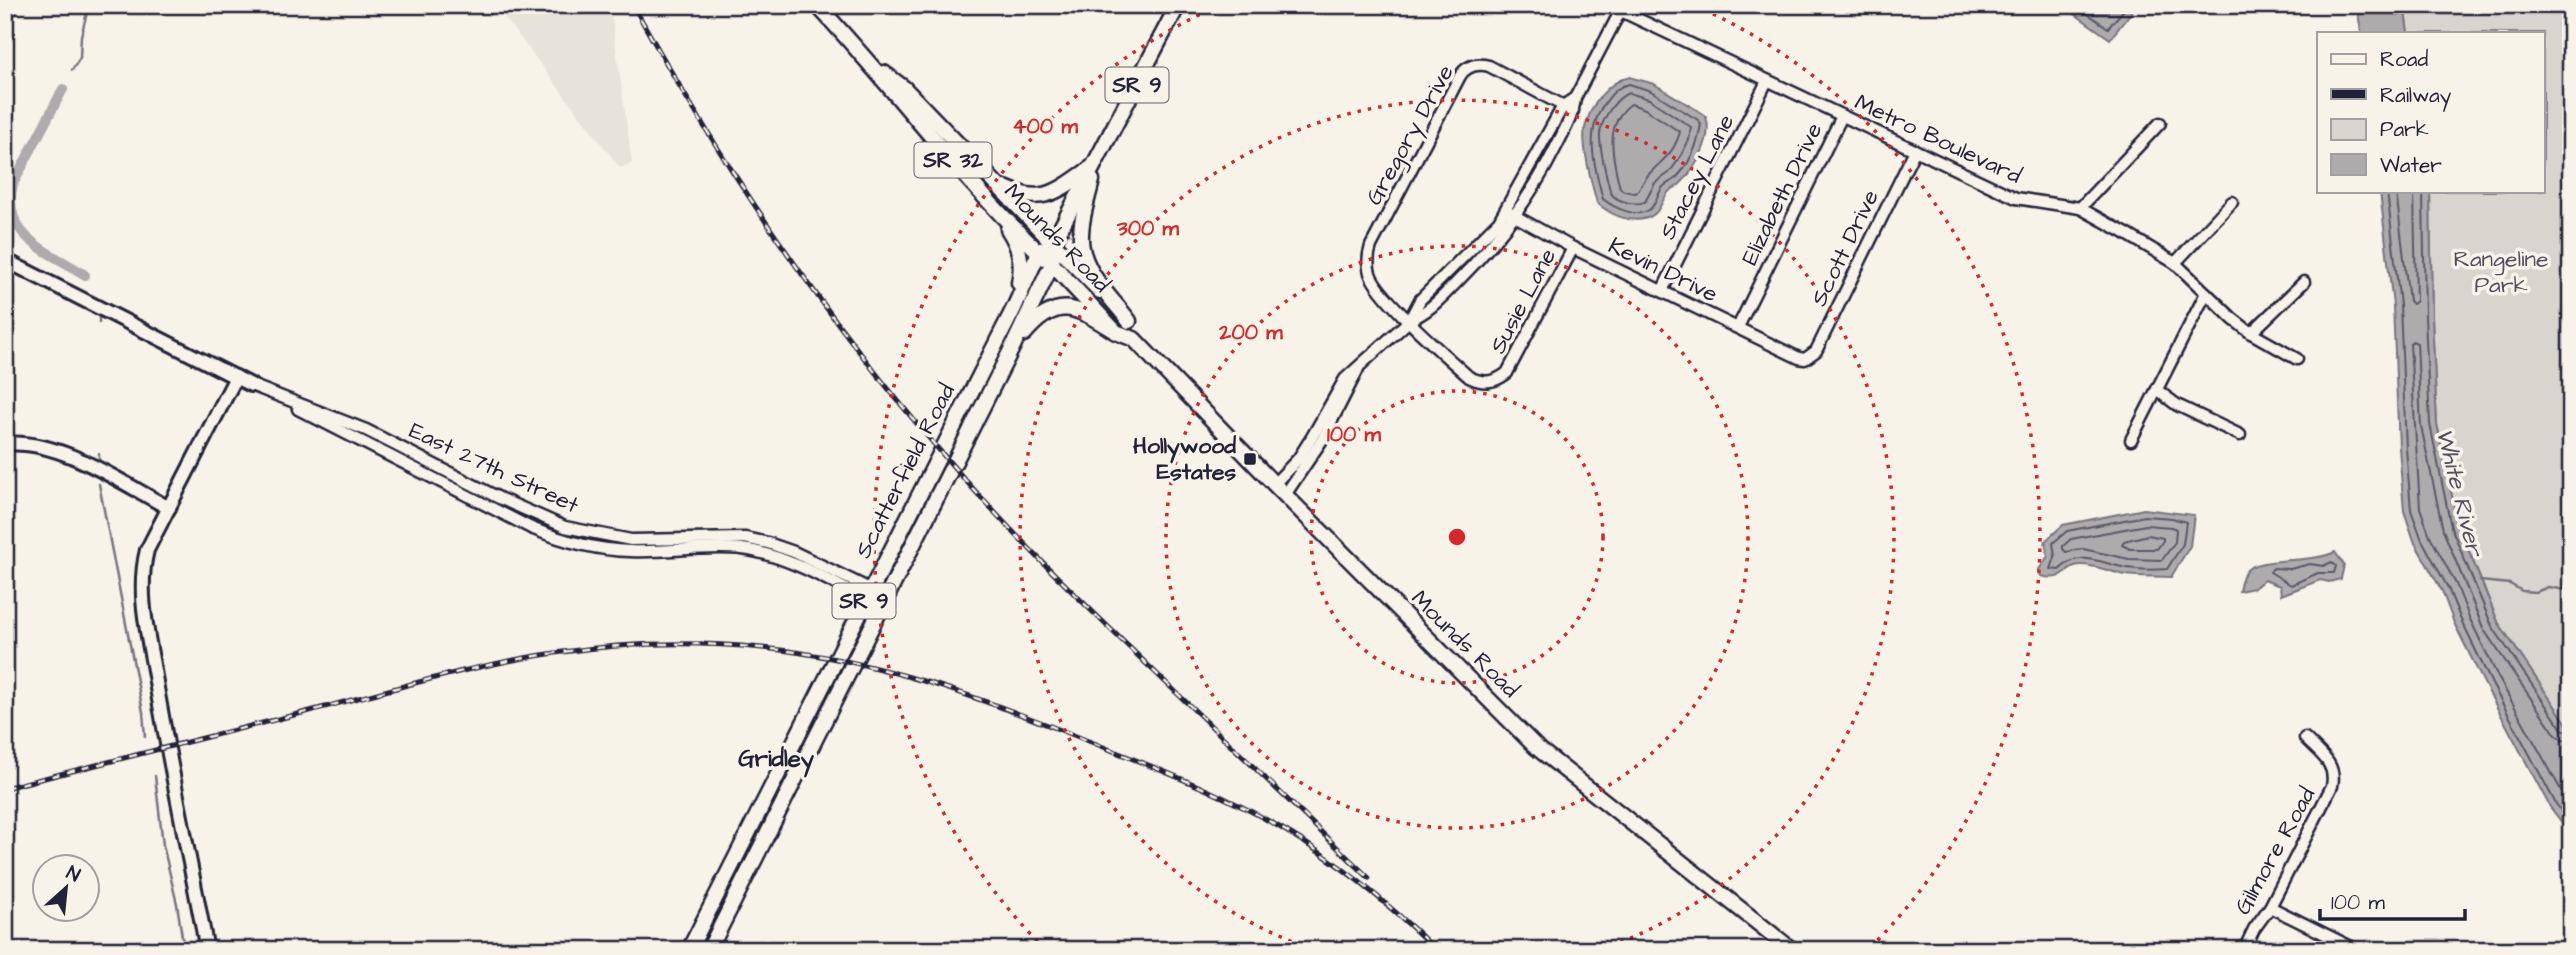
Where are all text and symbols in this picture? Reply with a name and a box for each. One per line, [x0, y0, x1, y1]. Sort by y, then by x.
legend [2317, 32, 2544, 192]
text: Road [2380, 45, 2428, 74]
street label: Gregory Drive [1358, 59, 1463, 211]
road number: SR 9 [1106, 68, 1168, 102]
text: Railway [2380, 81, 2452, 112]
street label: Metro Boulevard [1849, 86, 2027, 192]
street label: Stacey Lane [1652, 109, 1743, 245]
text: 400 m [1012, 112, 1078, 141]
text: Park [2380, 115, 2429, 144]
street label: Elizabeth Drive [1734, 118, 1830, 270]
road number: SR 32 [914, 142, 992, 178]
text: Water [2380, 151, 2442, 180]
street label: Mounds Road [997, 176, 1117, 300]
street label: Scott Drive [1803, 185, 1887, 311]
text: 300 m [1116, 214, 1180, 243]
street label: Kevin Drive [1603, 230, 1723, 310]
street label: Susie Lane [1482, 243, 1564, 359]
park label: Rangeline Park [2454, 243, 2548, 301]
text: 200 m [1218, 318, 1283, 347]
street label: Scatterfield Road [847, 378, 963, 564]
street label: East 27th Street [404, 415, 585, 522]
text: 100 m [1327, 420, 1382, 449]
water label: White River [2427, 425, 2492, 562]
place label: Hollywood Estates [1133, 430, 1236, 488]
marker: Hollywood Estates [1242, 451, 1258, 467]
centre of rings [1445, 525, 1469, 549]
street label: Mounds Road [1404, 583, 1526, 705]
road number: SR 9 [832, 584, 896, 618]
district label: Gridley [738, 742, 815, 778]
street label: Gilmore Road [2227, 781, 2323, 920]
north arrow [32, 853, 102, 923]
text: N [62, 859, 85, 889]
scale bar [2320, 878, 2466, 922]
text: 100 m [2331, 888, 2386, 917]

